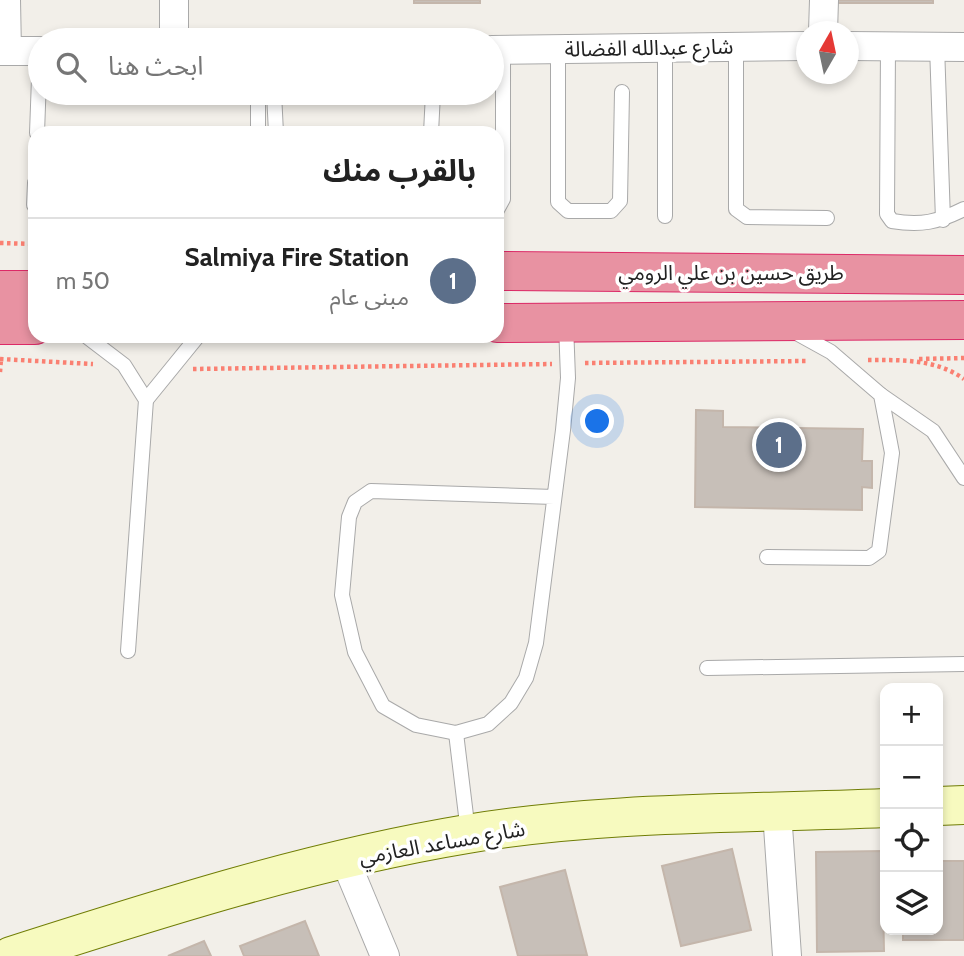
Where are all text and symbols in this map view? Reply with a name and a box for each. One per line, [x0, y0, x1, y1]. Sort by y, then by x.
north arrow [796, 21, 859, 84]
search box [28, 28, 504, 105]
street label: شارع عبدالله الفضالة [564, 34, 734, 64]
icon: search [52, 48, 90, 86]
text: ابحث هنا [108, 50, 203, 82]
text: بالقرب منك [323, 152, 476, 189]
text: Salmiya Fire Station [185, 241, 409, 273]
street label: طريق حسين بن علي الرومي [618, 260, 844, 289]
text: 50 m [56, 267, 110, 295]
text: 1 [449, 267, 457, 295]
text: مبنى عام [330, 283, 409, 311]
your location [580, 404, 614, 438]
pin: 1 [756, 419, 802, 471]
map controls [880, 683, 943, 935]
button: + [880, 683, 943, 746]
button: − [880, 746, 943, 809]
button: locate [880, 809, 943, 872]
street label: شارع مساعد العازمي [357, 816, 527, 873]
button: layers [880, 872, 943, 935]

